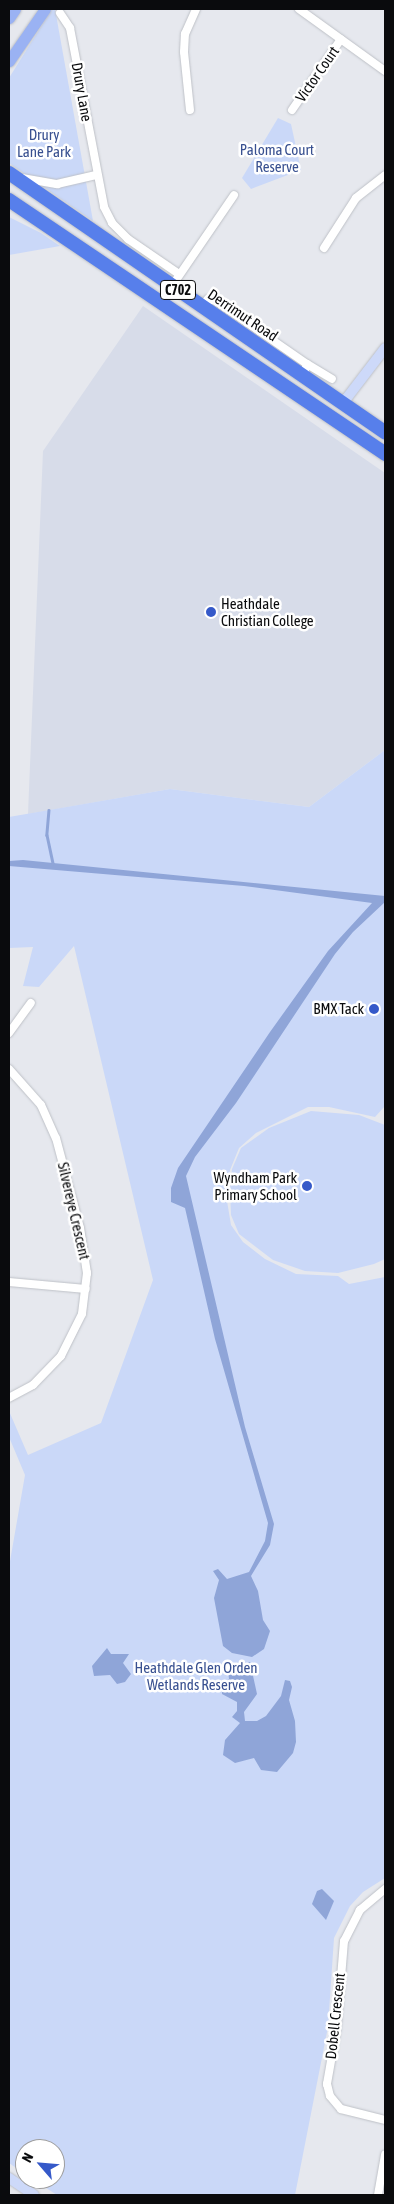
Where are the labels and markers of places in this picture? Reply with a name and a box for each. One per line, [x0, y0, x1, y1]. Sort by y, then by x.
place label: Heathdale Christian College [221, 594, 314, 629]
marker: Heathdale Christian College [205, 606, 217, 618]
place label: BMX Tack [313, 1000, 364, 1018]
marker: BMX Tack [368, 1003, 380, 1015]
place label: Wyndham Park Primary School [213, 1168, 297, 1203]
marker: Wyndham Park Primary School [301, 1180, 313, 1192]

